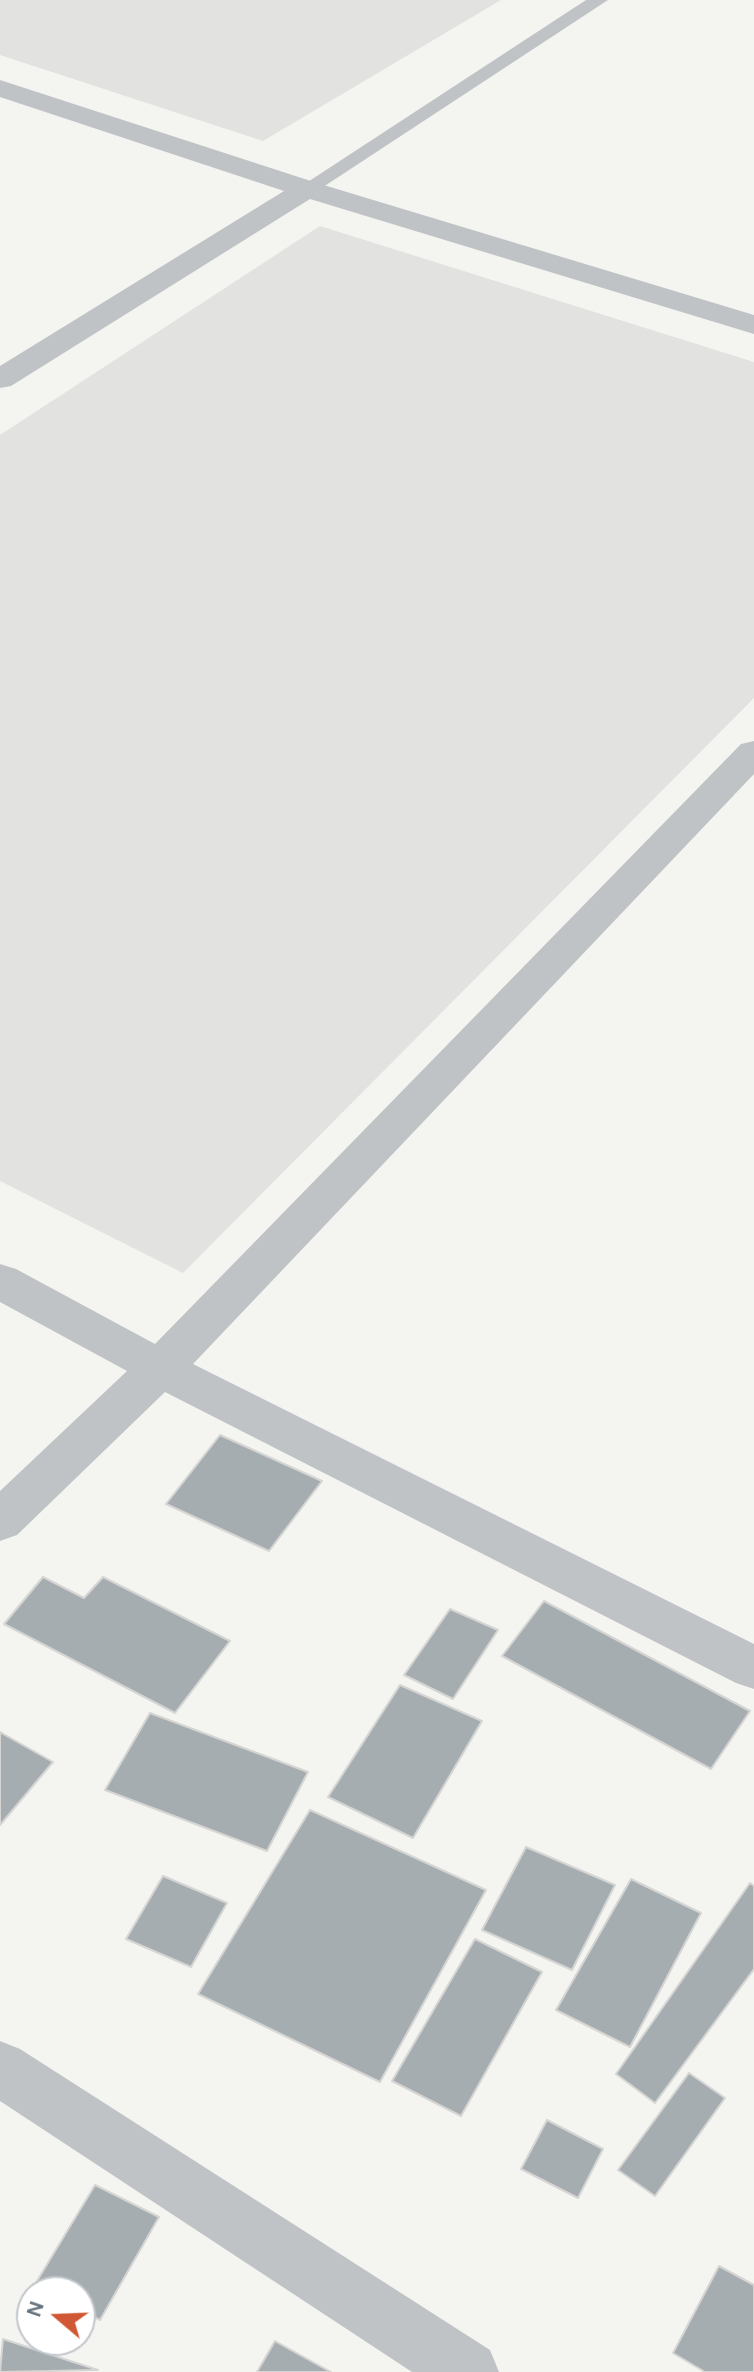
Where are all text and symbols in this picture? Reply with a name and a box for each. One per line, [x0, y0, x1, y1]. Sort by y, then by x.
north arrow [16, 2276, 96, 2356]
text: N [20, 2297, 50, 2321]

